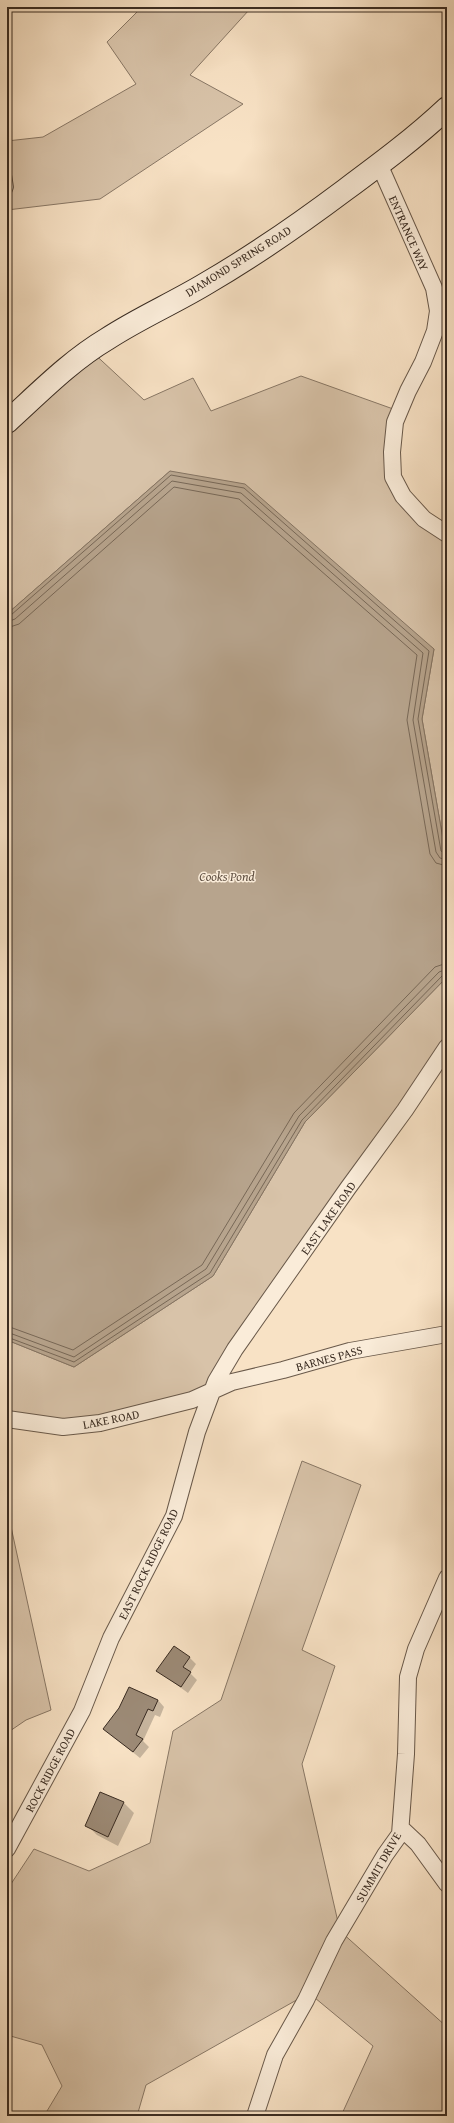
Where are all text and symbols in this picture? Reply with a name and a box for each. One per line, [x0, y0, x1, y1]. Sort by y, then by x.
street label: ENTRANCE WAY [385, 193, 433, 273]
street label: DIAMOND SPRING ROAD [182, 221, 294, 301]
water label: Cooks Pond [199, 867, 255, 886]
street label: EAST LAKE ROAD [296, 1178, 360, 1258]
street label: BARNES PASS [294, 1341, 364, 1375]
street label: LAKE ROAD [81, 1405, 141, 1433]
street label: EAST ROCK RIDGE ROAD [114, 1506, 182, 1622]
street label: ROCK RIDGE ROAD [21, 1725, 79, 1815]
street label: SUMMIT DRIVE [351, 1829, 405, 1905]

